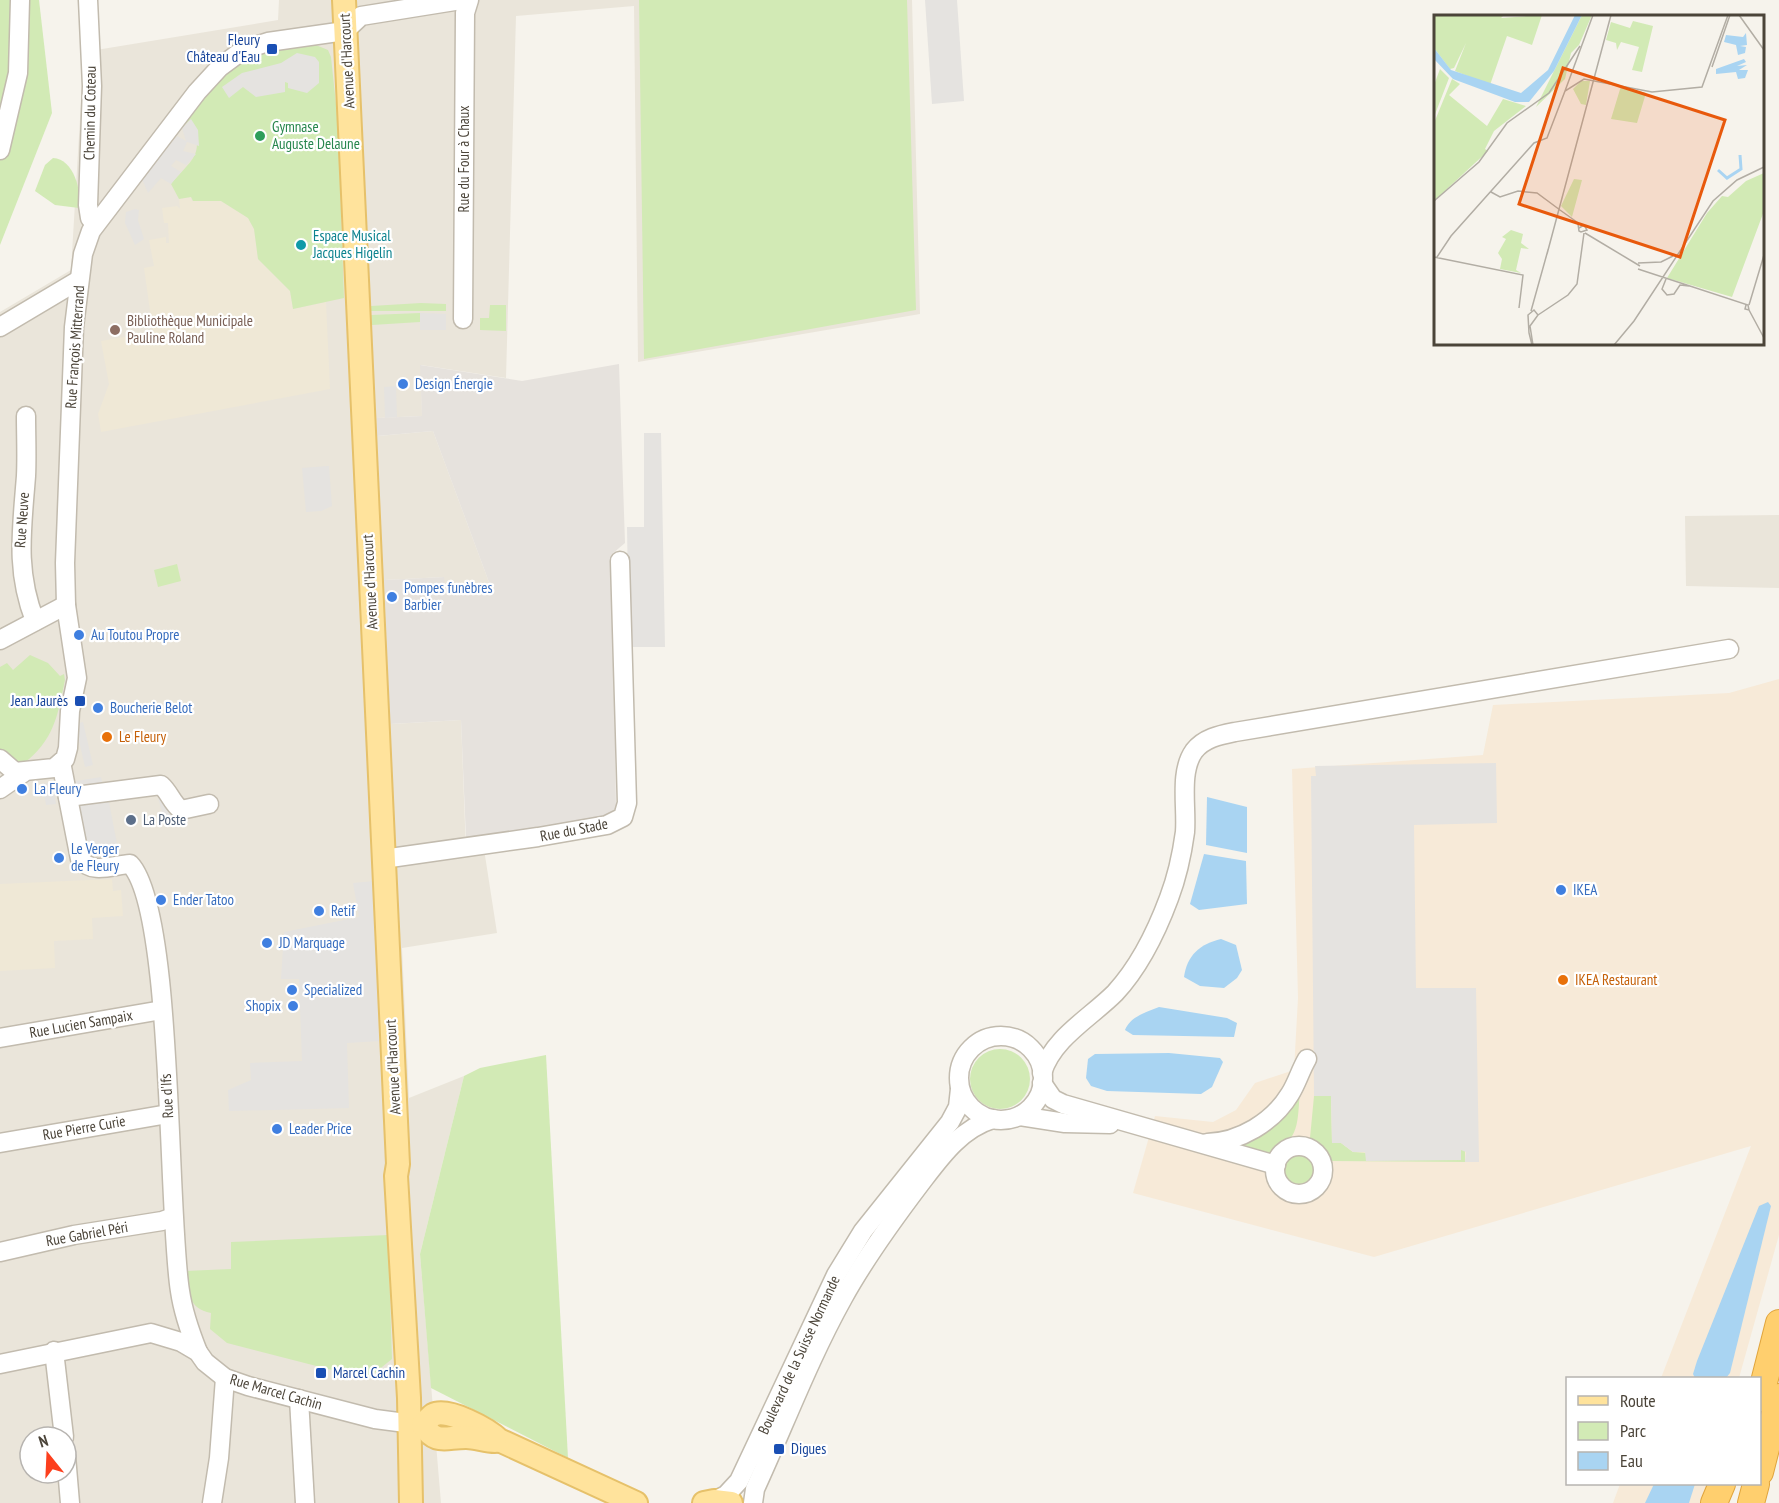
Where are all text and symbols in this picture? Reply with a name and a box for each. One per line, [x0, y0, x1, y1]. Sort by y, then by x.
street label: Avenue d'Harcourt [335, 13, 358, 109]
inset map [1434, 15, 1764, 345]
place label: Fleury Château d'Eau [186, 30, 260, 66]
marker: Fleury Château d'Eau [265, 42, 279, 56]
street label: Chemin du Coteau [79, 66, 100, 160]
street label: Rue du Four à Chaux [454, 105, 473, 213]
place label: Gymnase Auguste Delaune [272, 117, 360, 153]
marker: Gymnase Auguste Delaune [253, 129, 267, 143]
place label: Espace Musical Jacques Higelin [312, 226, 392, 262]
marker: Espace Musical Jacques Higelin [294, 238, 308, 252]
street label: Rue François Mitterrand [61, 285, 88, 409]
place label: Bibliothèque Municipale Pauline Roland [127, 311, 253, 347]
marker: Bibliothèque Municipale Pauline Roland [108, 323, 122, 337]
place label: Design Énergie [415, 374, 493, 393]
marker: Design Énergie [396, 377, 410, 391]
street label: Rue Neuve [10, 491, 33, 549]
street label: Avenue d'Harcourt [358, 534, 381, 630]
place label: Pompes funèbres Barbier [404, 578, 493, 614]
marker: Pompes funèbres Barbier [385, 590, 399, 604]
place label: Au Toutou Propre [91, 625, 180, 644]
marker: Au Toutou Propre [72, 628, 86, 642]
place label: Jean Jaurès [10, 691, 68, 710]
marker: Jean Jaurès [73, 694, 87, 708]
place label: Boucherie Belot [110, 698, 192, 717]
marker: Boucherie Belot [91, 701, 105, 715]
place label: Le Fleury [119, 727, 166, 746]
marker: Le Fleury [100, 730, 114, 744]
place label: La Fleury [34, 779, 82, 798]
marker: La Fleury [15, 782, 29, 796]
place label: La Poste [143, 810, 186, 829]
marker: La Poste [124, 813, 138, 827]
street label: Rue du Stade [538, 814, 609, 845]
place label: Le Verger de Fleury [71, 839, 120, 875]
marker: Le Verger de Fleury [52, 851, 66, 865]
place label: IKEA [1573, 880, 1598, 899]
marker: IKEA [1554, 883, 1568, 897]
place label: Ender Tatoo [173, 890, 234, 909]
marker: Ender Tatoo [154, 893, 168, 907]
place label: Retif [331, 901, 356, 920]
marker: Retif [312, 904, 326, 918]
place label: JD Marquage [278, 933, 345, 952]
marker: JD Marquage [260, 936, 274, 950]
place label: IKEA Restaurant [1575, 970, 1657, 989]
marker: IKEA Restaurant [1556, 973, 1570, 987]
place label: Specialized [304, 980, 362, 999]
marker: Specialized [285, 983, 299, 997]
place label: Shopix [246, 996, 281, 1015]
marker: Shopix [286, 999, 300, 1013]
street label: Rue Lucien Sampaix [28, 1005, 134, 1042]
street label: Avenue d'Harcourt [381, 1019, 404, 1115]
street label: Rue d'Ifs [156, 1073, 177, 1119]
street label: Rue Pierre Curie [41, 1111, 127, 1144]
place label: Leader Price [289, 1119, 352, 1138]
marker: Leader Price [270, 1122, 284, 1136]
street label: Rue Gabriel Péri [44, 1217, 129, 1250]
street label: Boulevard de la Suisse Normande [753, 1272, 844, 1437]
place label: Marcel Cachin [333, 1363, 405, 1382]
marker: Marcel Cachin [314, 1366, 328, 1380]
street label: Rue Marcel Cachin [228, 1369, 324, 1414]
legend [1566, 1377, 1761, 1485]
text: Route [1620, 1389, 1656, 1412]
text: Parc [1620, 1419, 1647, 1442]
north arrow [18, 1425, 78, 1485]
text: N [36, 1430, 51, 1452]
place label: Digues [791, 1439, 826, 1458]
marker: Digues [772, 1442, 786, 1456]
text: Eau [1620, 1449, 1643, 1472]

